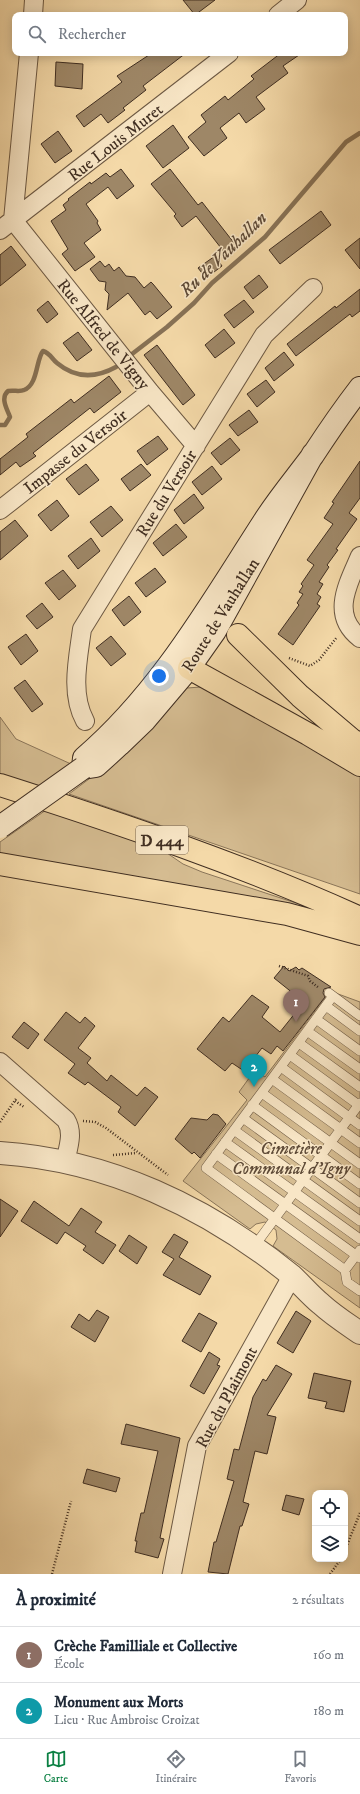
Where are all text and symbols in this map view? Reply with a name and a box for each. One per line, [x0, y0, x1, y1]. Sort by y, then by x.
search box [12, 12, 348, 56]
icon: search [26, 23, 48, 45]
text: Rechercher [58, 25, 126, 44]
street label: Rue Louis Muret [64, 98, 168, 187]
water label: Ru de Vauhallan [175, 208, 272, 303]
street label: Rue Alfred de Vigny [52, 275, 155, 395]
street label: Impasse du Versoir [19, 404, 132, 499]
street label: Rue du Versoir [131, 445, 203, 541]
street label: Route de Vauhallan [177, 554, 265, 677]
your location [149, 666, 169, 686]
road number: D 444 [136, 826, 188, 854]
pin: 1 [283, 989, 309, 1022]
pin: 2 [241, 1054, 267, 1087]
park label: Cimetière Communal d'Igny [232, 1138, 351, 1180]
street label: Rue du Plaimont [191, 1342, 263, 1452]
map controls [312, 1490, 348, 1562]
button: locate [312, 1490, 348, 1526]
button: layers [312, 1526, 348, 1562]
text: À proximité [16, 1589, 96, 1611]
text: 2 résultats [292, 1592, 344, 1608]
text: Crèche Familliale et Collective [54, 1637, 237, 1656]
text: 1 [27, 1647, 31, 1663]
text: 160 m [313, 1647, 344, 1663]
text: École [54, 1656, 84, 1672]
text: Monument aux Morts [54, 1693, 183, 1712]
text: 2 [26, 1703, 32, 1719]
text: 180 m [313, 1703, 344, 1719]
text: Lieu · Rue Ambroise Croizat [54, 1712, 200, 1728]
tab: Carte [44, 1748, 68, 1786]
tab: Itinéraire [156, 1748, 197, 1786]
tab: Favoris [284, 1748, 316, 1786]

